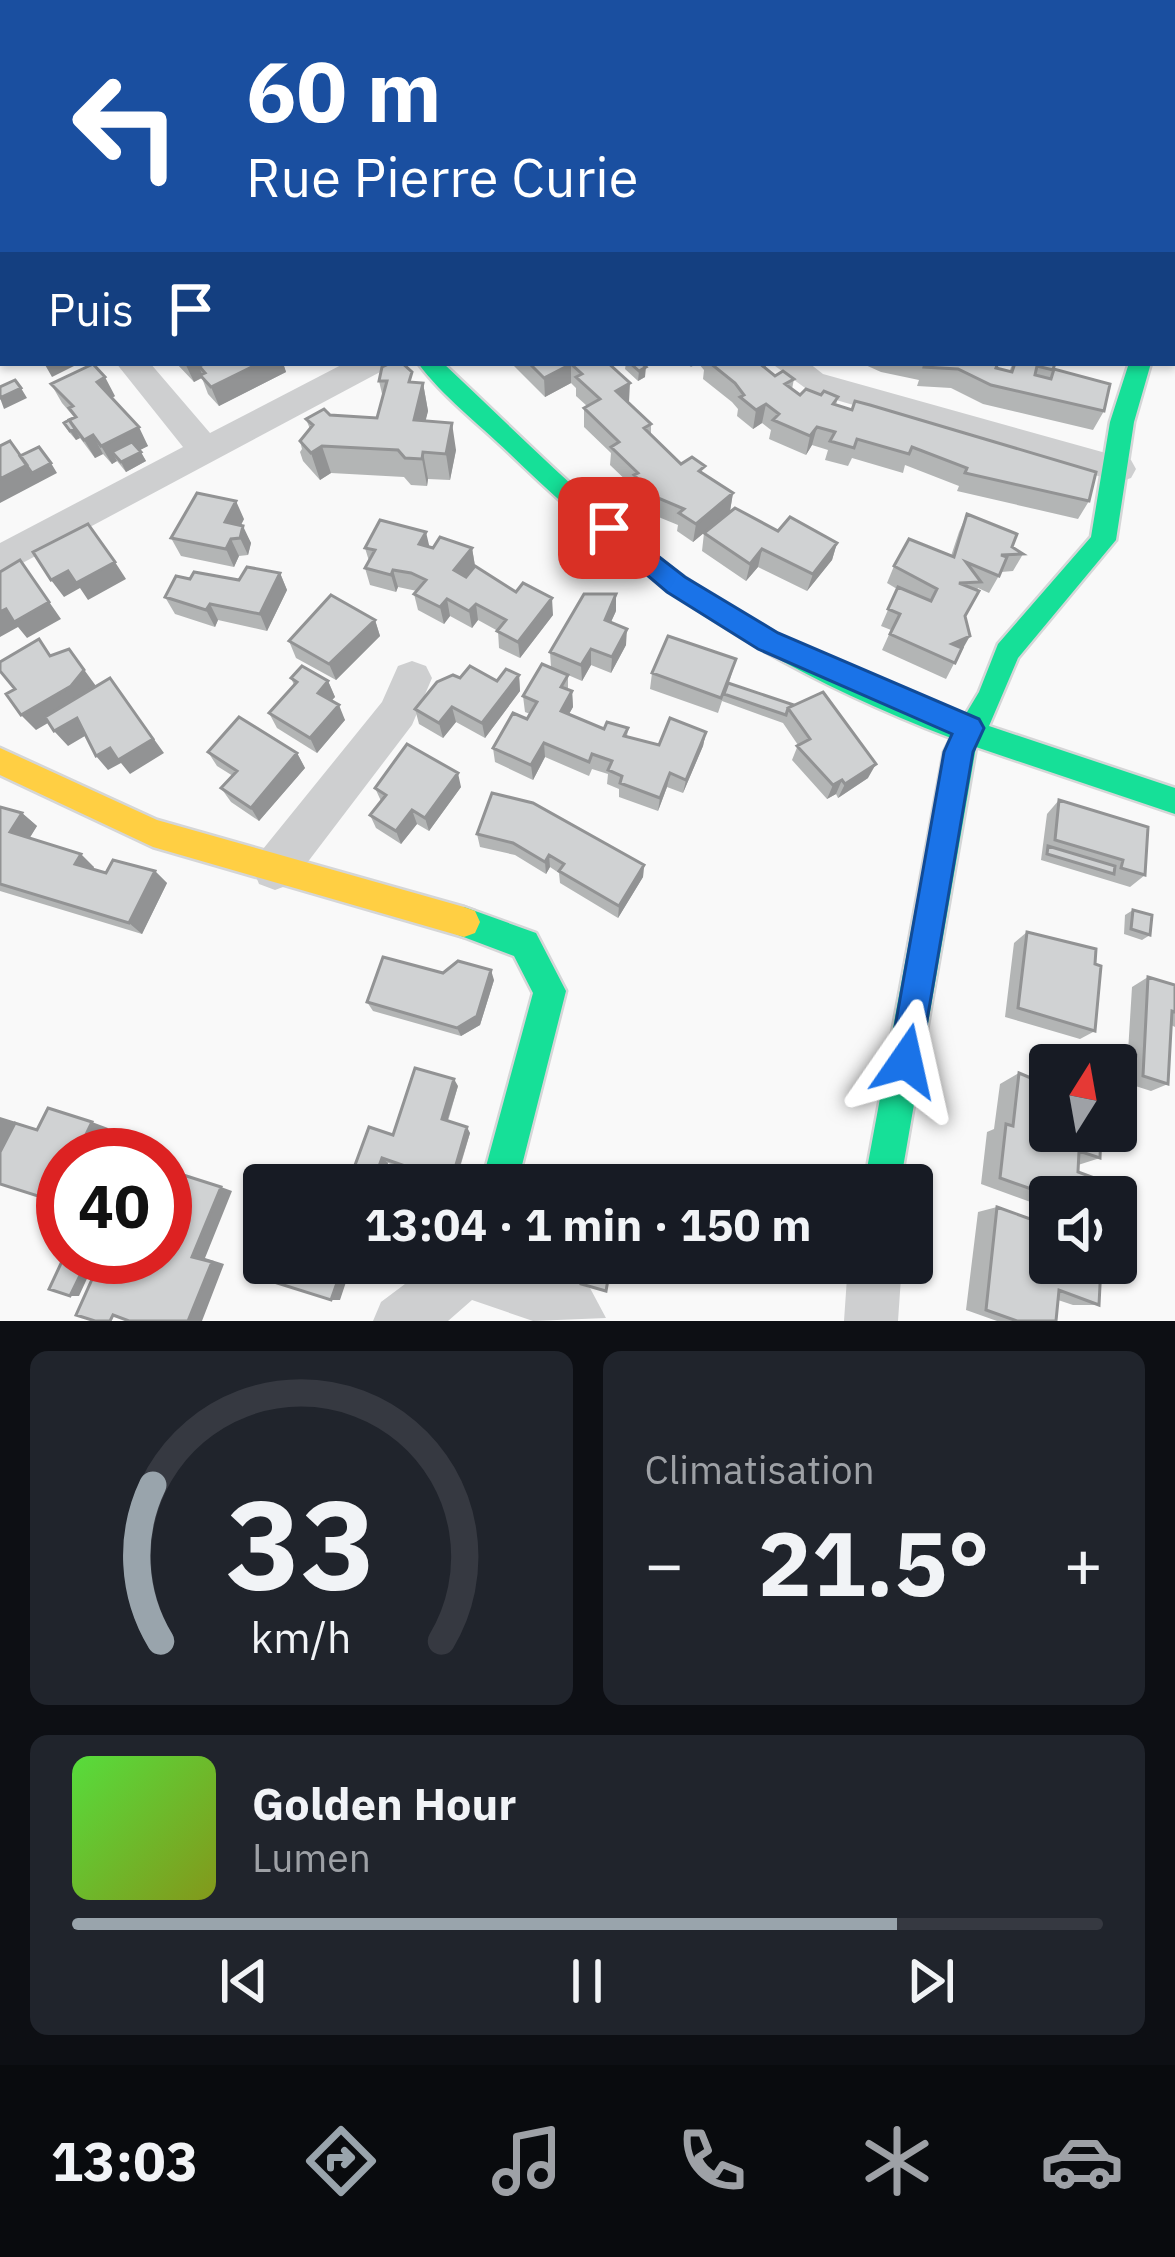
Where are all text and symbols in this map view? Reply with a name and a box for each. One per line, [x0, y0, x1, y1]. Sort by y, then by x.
text: 60 m [246, 36, 442, 145]
icon: left [48, 48, 204, 204]
text: Rue Pierre Curie [246, 142, 638, 212]
icon: arrive [158, 276, 224, 342]
text: Puis [48, 280, 134, 338]
pin [558, 477, 660, 579]
icon: arrive [576, 495, 642, 561]
position arrow [843, 998, 969, 1124]
north arrow [1029, 1044, 1137, 1152]
map controls [1029, 1044, 1137, 1284]
speed limit sign: 40 [36, 1128, 192, 1284]
button: sound [1029, 1176, 1137, 1284]
text: 13:04 · 1 min · 150 m [365, 1195, 811, 1253]
text: Climatisation [645, 1444, 875, 1495]
text: 33 [226, 1462, 376, 1624]
text: 21.5° [758, 1504, 990, 1621]
text: − [645, 1520, 684, 1606]
text: + [1063, 1520, 1103, 1606]
text: km/h [251, 1609, 352, 1665]
text: Golden Hour [252, 1774, 516, 1832]
text: Lumen [252, 1832, 371, 1883]
icon: previous [211, 1948, 277, 2014]
icon: pause [554, 1948, 620, 2014]
icon: next [898, 1948, 964, 2014]
icon: directions [299, 2119, 383, 2203]
icon: music [485, 2119, 569, 2203]
icon: phone [670, 2119, 754, 2203]
icon: climate [855, 2119, 939, 2203]
icon: car [1040, 2119, 1124, 2203]
text: 13:03 [51, 2126, 198, 2196]

